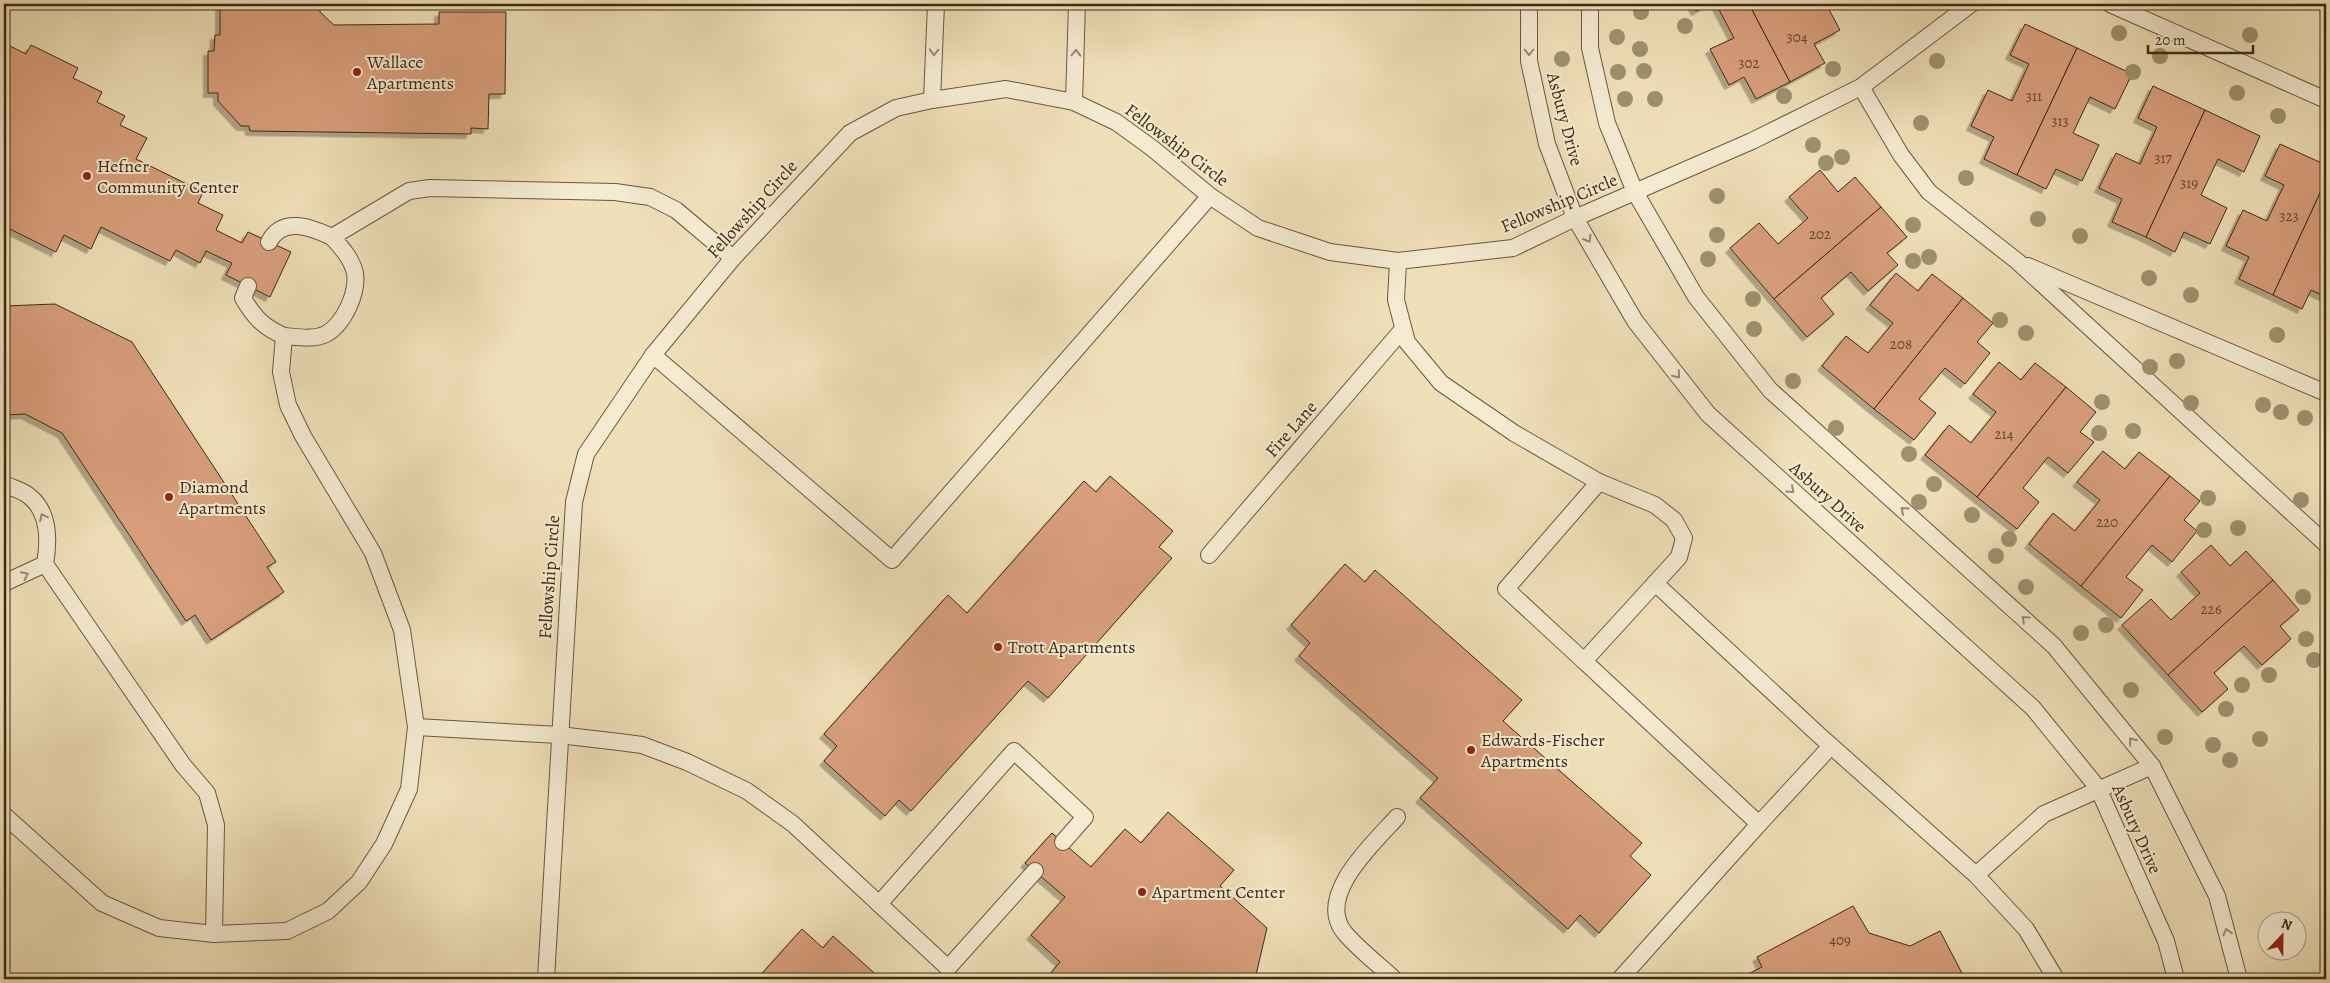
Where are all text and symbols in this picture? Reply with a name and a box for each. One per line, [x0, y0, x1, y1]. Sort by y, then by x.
scale bar [2148, 22, 2252, 54]
house number: 304 [1786, 27, 1808, 47]
text: 20 m [2155, 30, 2186, 50]
one-way arrow [928, 48, 939, 56]
one-way arrow [1070, 49, 1081, 57]
one-way arrow [1524, 49, 1534, 57]
place label: Wallace Apartments [366, 50, 454, 95]
house number: 302 [1738, 53, 1760, 73]
marker: Wallace Apartments [351, 66, 363, 78]
street label: Asbury Drive [1541, 69, 1589, 168]
house number: 311 [2026, 86, 2042, 106]
street label: Fellowship Circle [1120, 98, 1234, 192]
house number: 313 [2051, 111, 2069, 131]
house number: 317 [2154, 148, 2173, 168]
place label: Hefner Community Center [97, 154, 239, 199]
street label: Fellowship Circle [701, 155, 803, 263]
street label: Fellowship Circle [1497, 168, 1621, 238]
marker: Hefner Community Center [81, 170, 93, 182]
house number: 319 [2180, 173, 2198, 193]
house number: 323 [2279, 206, 2299, 226]
house number: 202 [1809, 224, 1831, 244]
one-way arrow [1582, 234, 1592, 243]
house number: 208 [1890, 334, 1912, 354]
one-way arrow [1671, 369, 1680, 379]
street label: Fire Lane [1260, 396, 1322, 462]
house number: 214 [1994, 424, 2014, 444]
street label: Asbury Drive [1784, 455, 1872, 538]
place label: Diamond Apartments [178, 475, 266, 520]
one-way arrow [1786, 484, 1795, 493]
marker: Diamond Apartments [163, 491, 175, 503]
one-way arrow [1901, 507, 1910, 516]
house number: 220 [2096, 512, 2118, 532]
one-way arrow [38, 513, 49, 522]
street label: Fellowship Circle [533, 514, 565, 640]
one-way arrow [20, 570, 29, 581]
house number: 226 [2200, 599, 2222, 619]
one-way arrow [2021, 616, 2030, 625]
place label: Trott Apartments [1008, 635, 1135, 659]
marker: Trott Apartments [992, 641, 1004, 653]
place label: Edwards-Fischer Apartments [1480, 728, 1605, 773]
one-way arrow [2129, 738, 2137, 747]
marker: Edwards-Fischer Apartments [1465, 744, 1477, 756]
street label: Asbury Drive [2106, 779, 2167, 878]
place label: Apartment Center [1151, 880, 1285, 904]
marker: Apartment Center [1136, 886, 1148, 898]
north arrow [2258, 910, 2308, 960]
text: N [2278, 914, 2295, 935]
one-way arrow [2222, 929, 2232, 937]
house number: 409 [1829, 930, 1851, 950]

